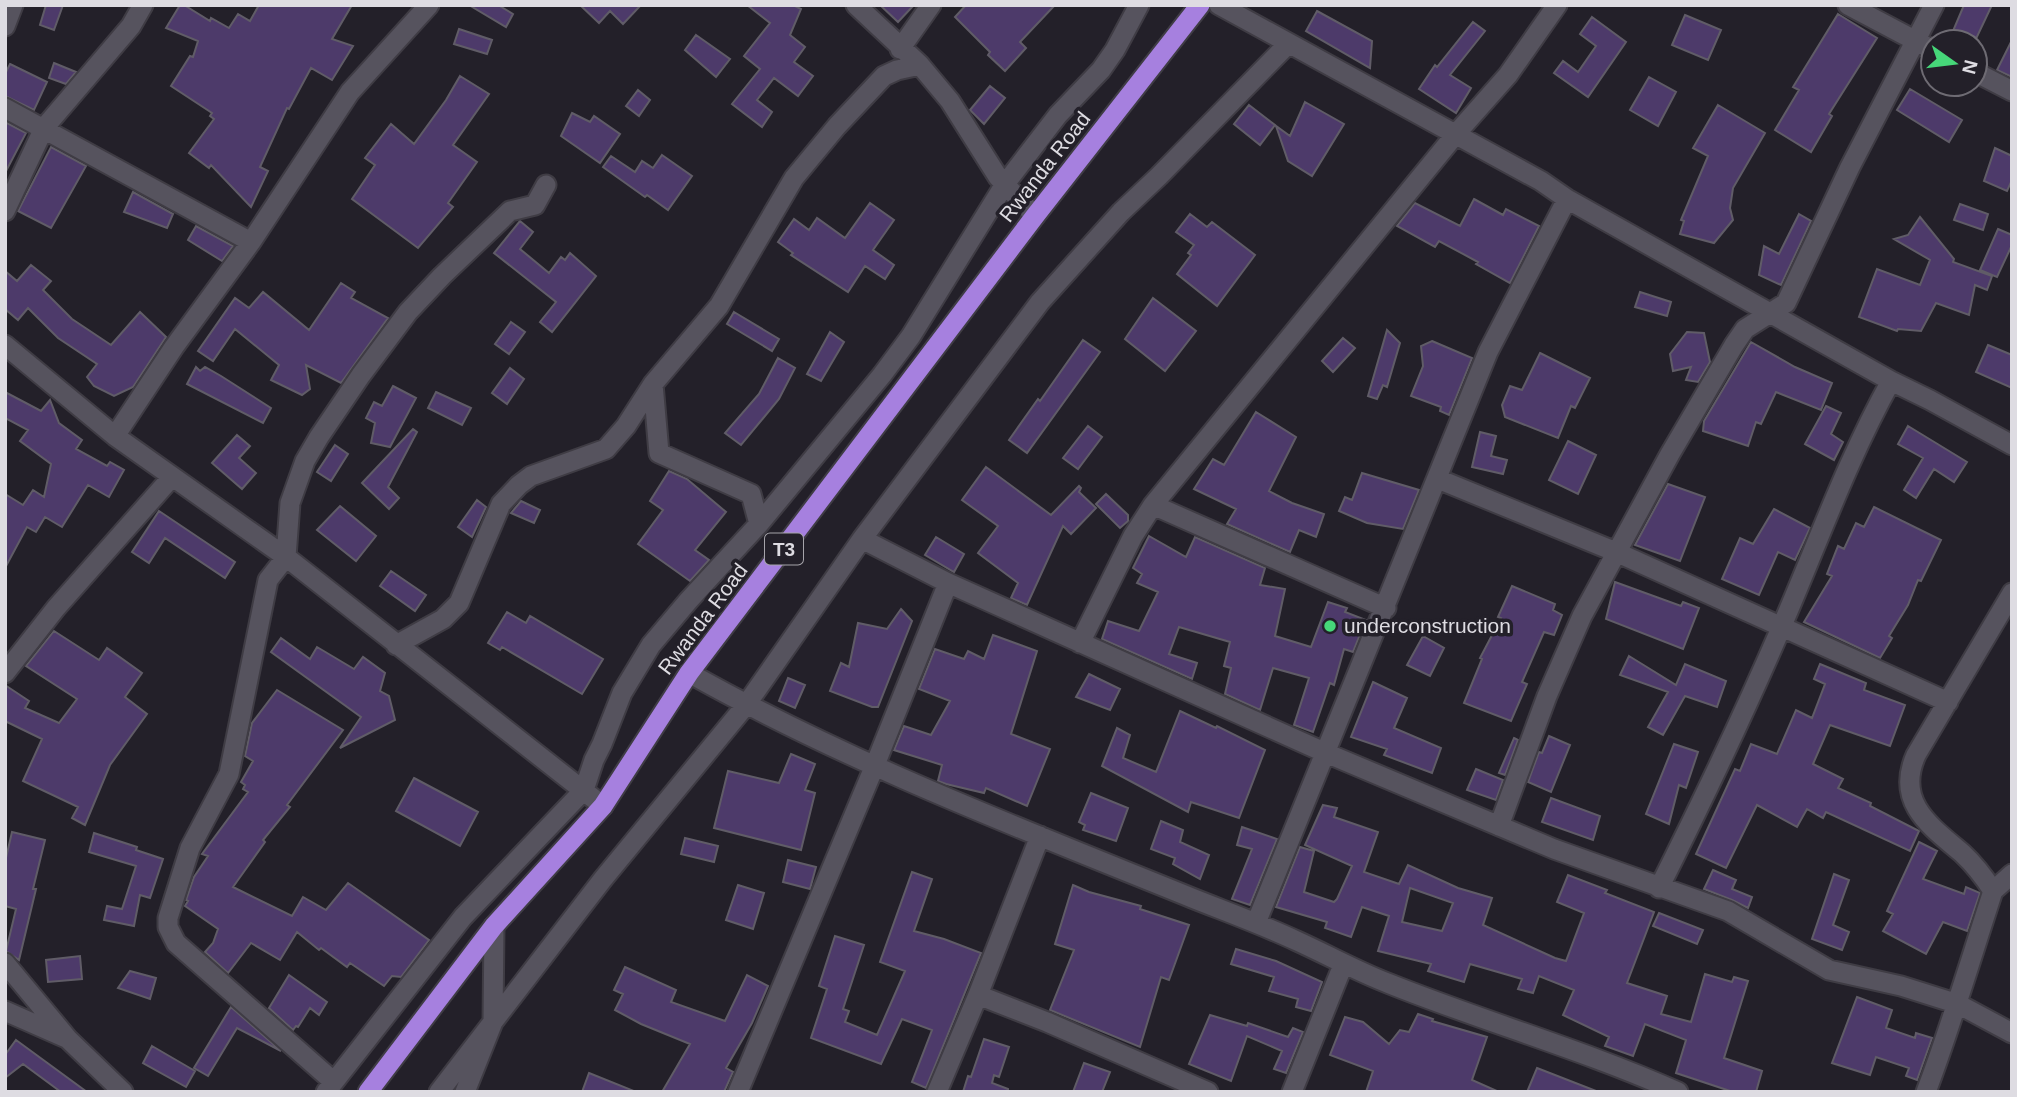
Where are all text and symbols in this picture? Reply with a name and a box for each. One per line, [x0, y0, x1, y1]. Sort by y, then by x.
north arrow [1919, 28, 1989, 98]
text: N [1958, 58, 1982, 76]
street label: Rwanda Road [995, 107, 1095, 226]
road number: T3 [765, 534, 803, 564]
street label: Rwanda Road [653, 559, 752, 679]
place label: underconstruction [1344, 614, 1511, 637]
marker: underconstruction [1322, 618, 1338, 634]

